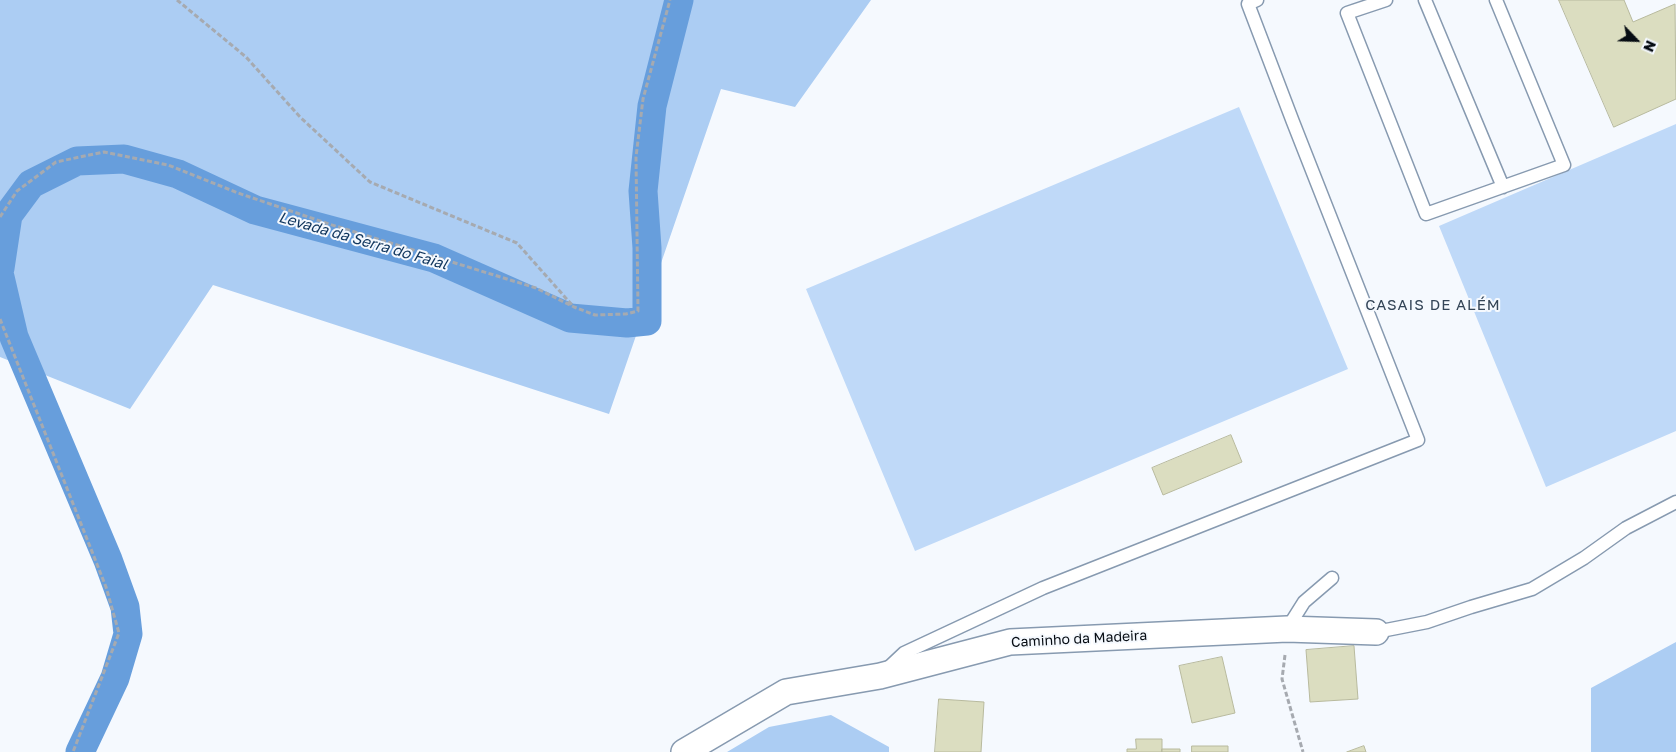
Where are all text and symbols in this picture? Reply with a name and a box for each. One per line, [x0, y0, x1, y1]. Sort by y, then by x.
north arrow [1611, 15, 1661, 65]
text: N [1640, 38, 1660, 55]
water label: Levada da Serra do Faial [277, 208, 449, 274]
district label: CASAIS DE ALÉM [1364, 296, 1502, 314]
street label: Caminho da Madeira [1010, 627, 1148, 651]

